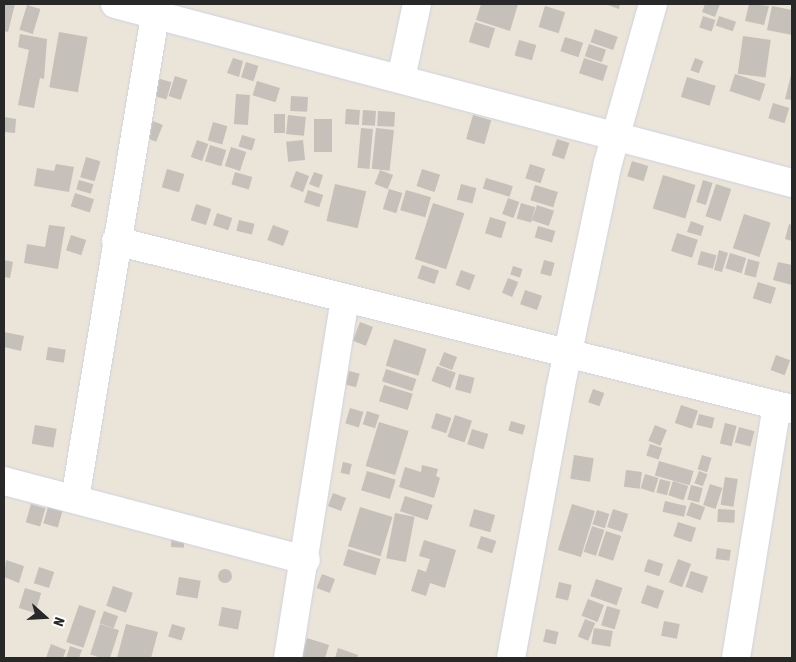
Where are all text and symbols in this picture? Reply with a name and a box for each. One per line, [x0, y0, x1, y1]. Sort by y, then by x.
north arrow [20, 592, 70, 642]
text: N [50, 615, 68, 628]

